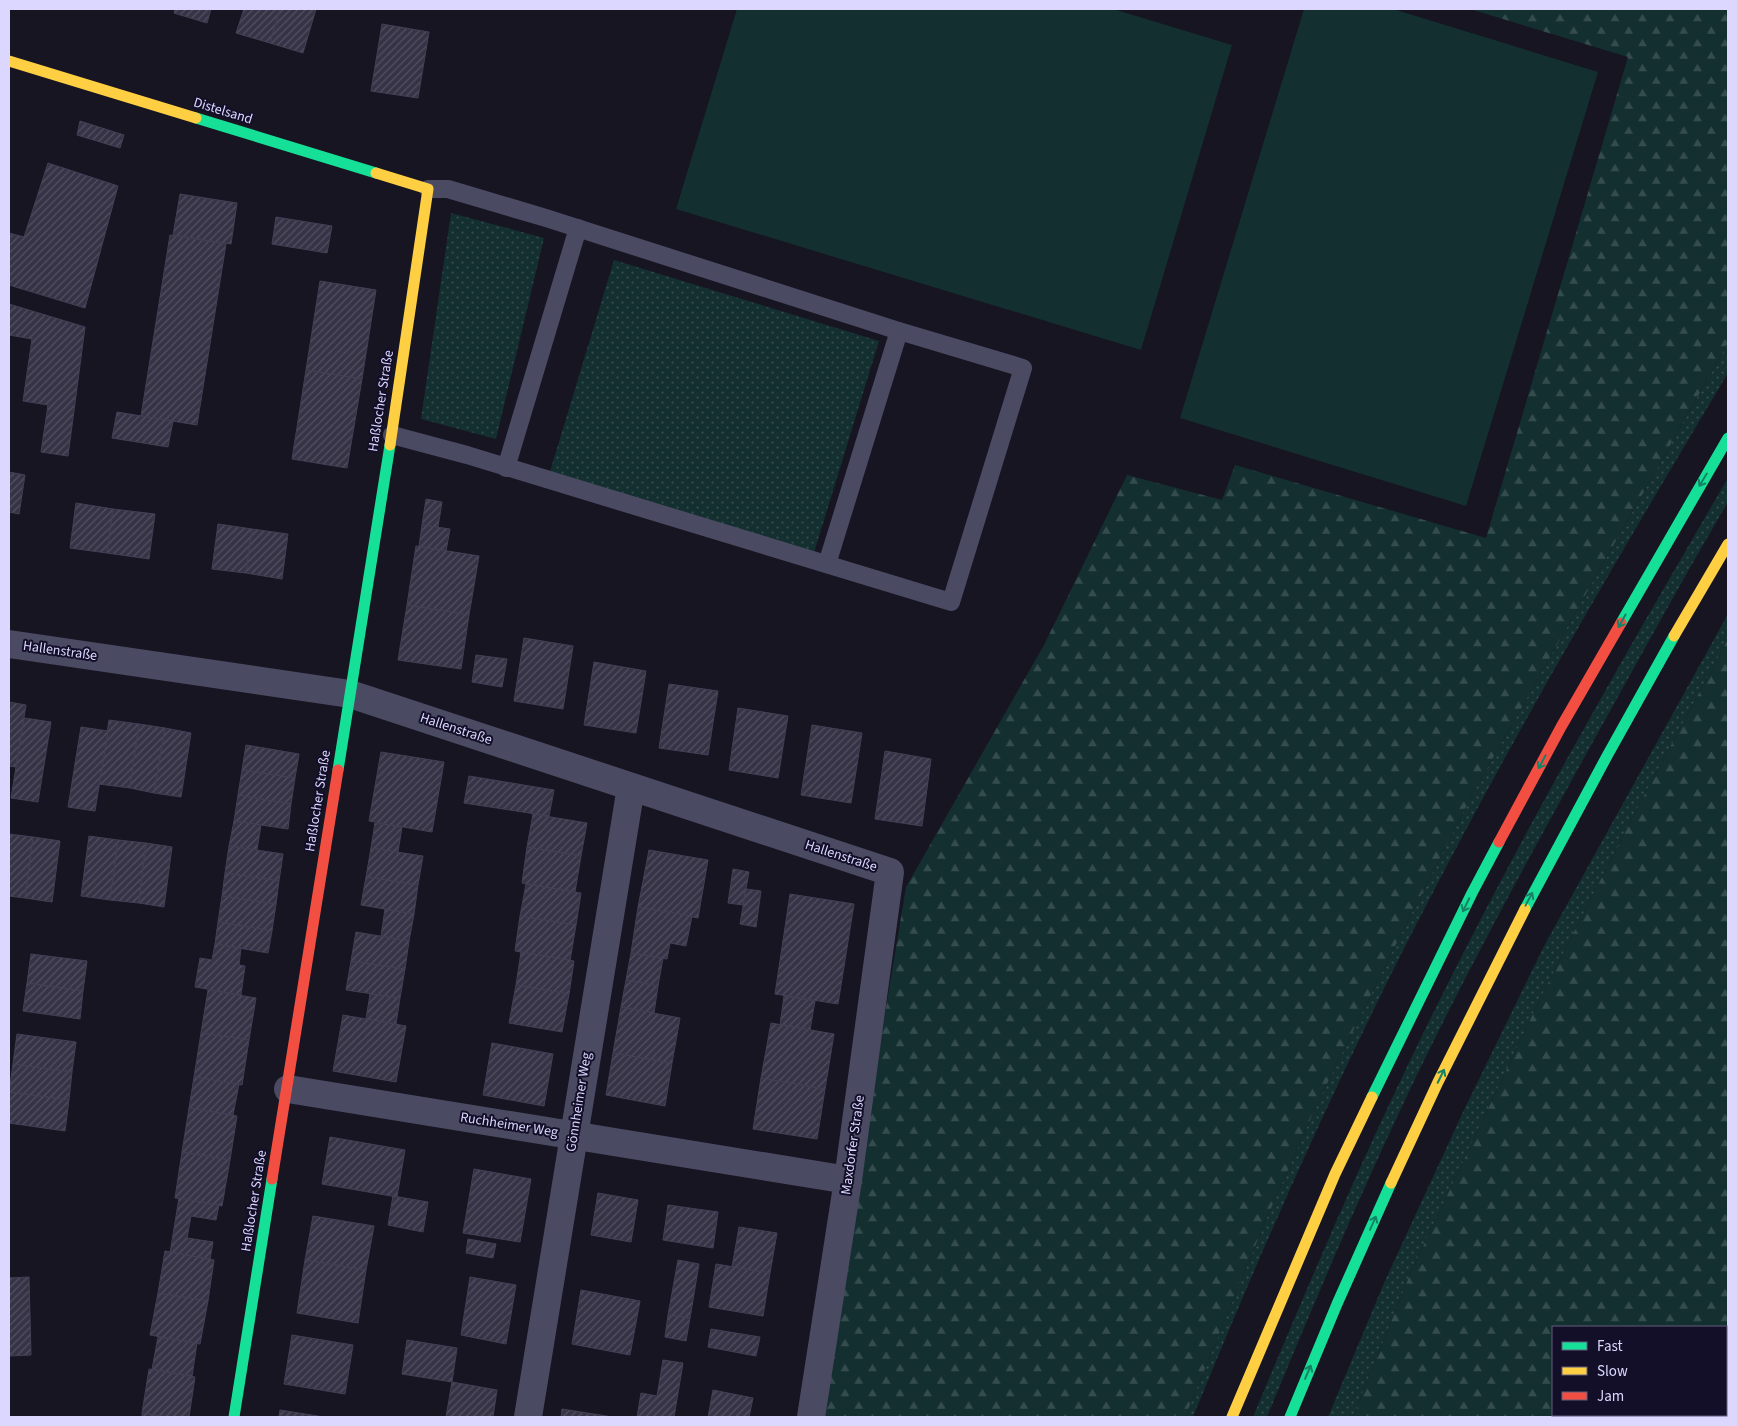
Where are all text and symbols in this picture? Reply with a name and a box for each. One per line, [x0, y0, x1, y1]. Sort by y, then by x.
street label: Distelsand [191, 93, 255, 129]
street label: Haßlocher Straße [363, 349, 399, 453]
one-way arrow [1698, 472, 1708, 487]
one-way arrow [1617, 613, 1627, 628]
street label: Hallenstraße [22, 636, 98, 666]
street label: Hallenstraße [417, 708, 495, 750]
street label: Haßlocher Straße [300, 749, 336, 853]
one-way arrow [1537, 754, 1546, 769]
street label: Hallenstraße [802, 835, 880, 877]
one-way arrow [1525, 892, 1534, 907]
one-way arrow [1460, 898, 1470, 913]
street label: Gönnheimer Weg [561, 1051, 597, 1153]
one-way arrow [1436, 1068, 1446, 1083]
street label: Maxdorfer Straße [836, 1094, 870, 1196]
street label: Ruchheimer Weg [459, 1107, 559, 1143]
street label: Haßlocher Straße [236, 1149, 272, 1253]
one-way arrow [1369, 1216, 1379, 1231]
legend [1552, 1326, 1727, 1416]
text: Fast [1597, 1336, 1623, 1357]
text: Slow [1597, 1361, 1628, 1382]
one-way arrow [1304, 1365, 1313, 1380]
text: Jam [1597, 1386, 1624, 1407]

